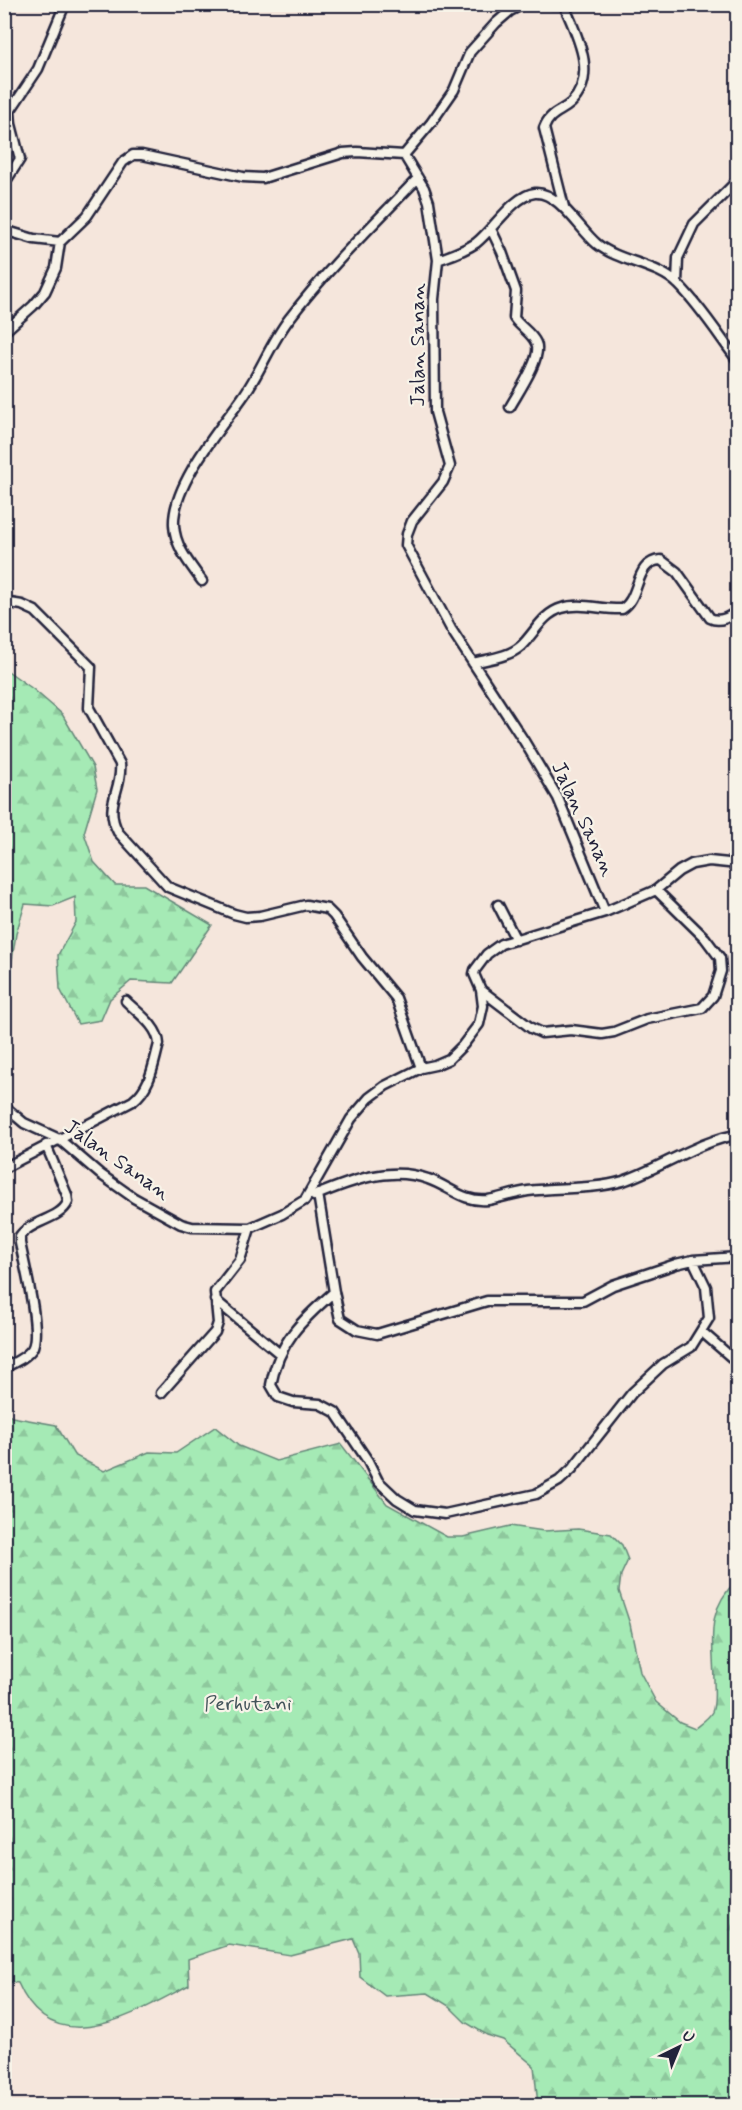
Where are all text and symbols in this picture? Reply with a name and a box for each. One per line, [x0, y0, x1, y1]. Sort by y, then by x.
street label: Jalan Sanan [404, 283, 432, 407]
street label: Jalan Sanan [544, 757, 622, 881]
street label: Jalan Sanan [58, 1113, 176, 1207]
park label: Perhutani [204, 1690, 292, 1718]
north arrow [649, 2017, 709, 2077]
text: U [677, 2026, 699, 2048]

